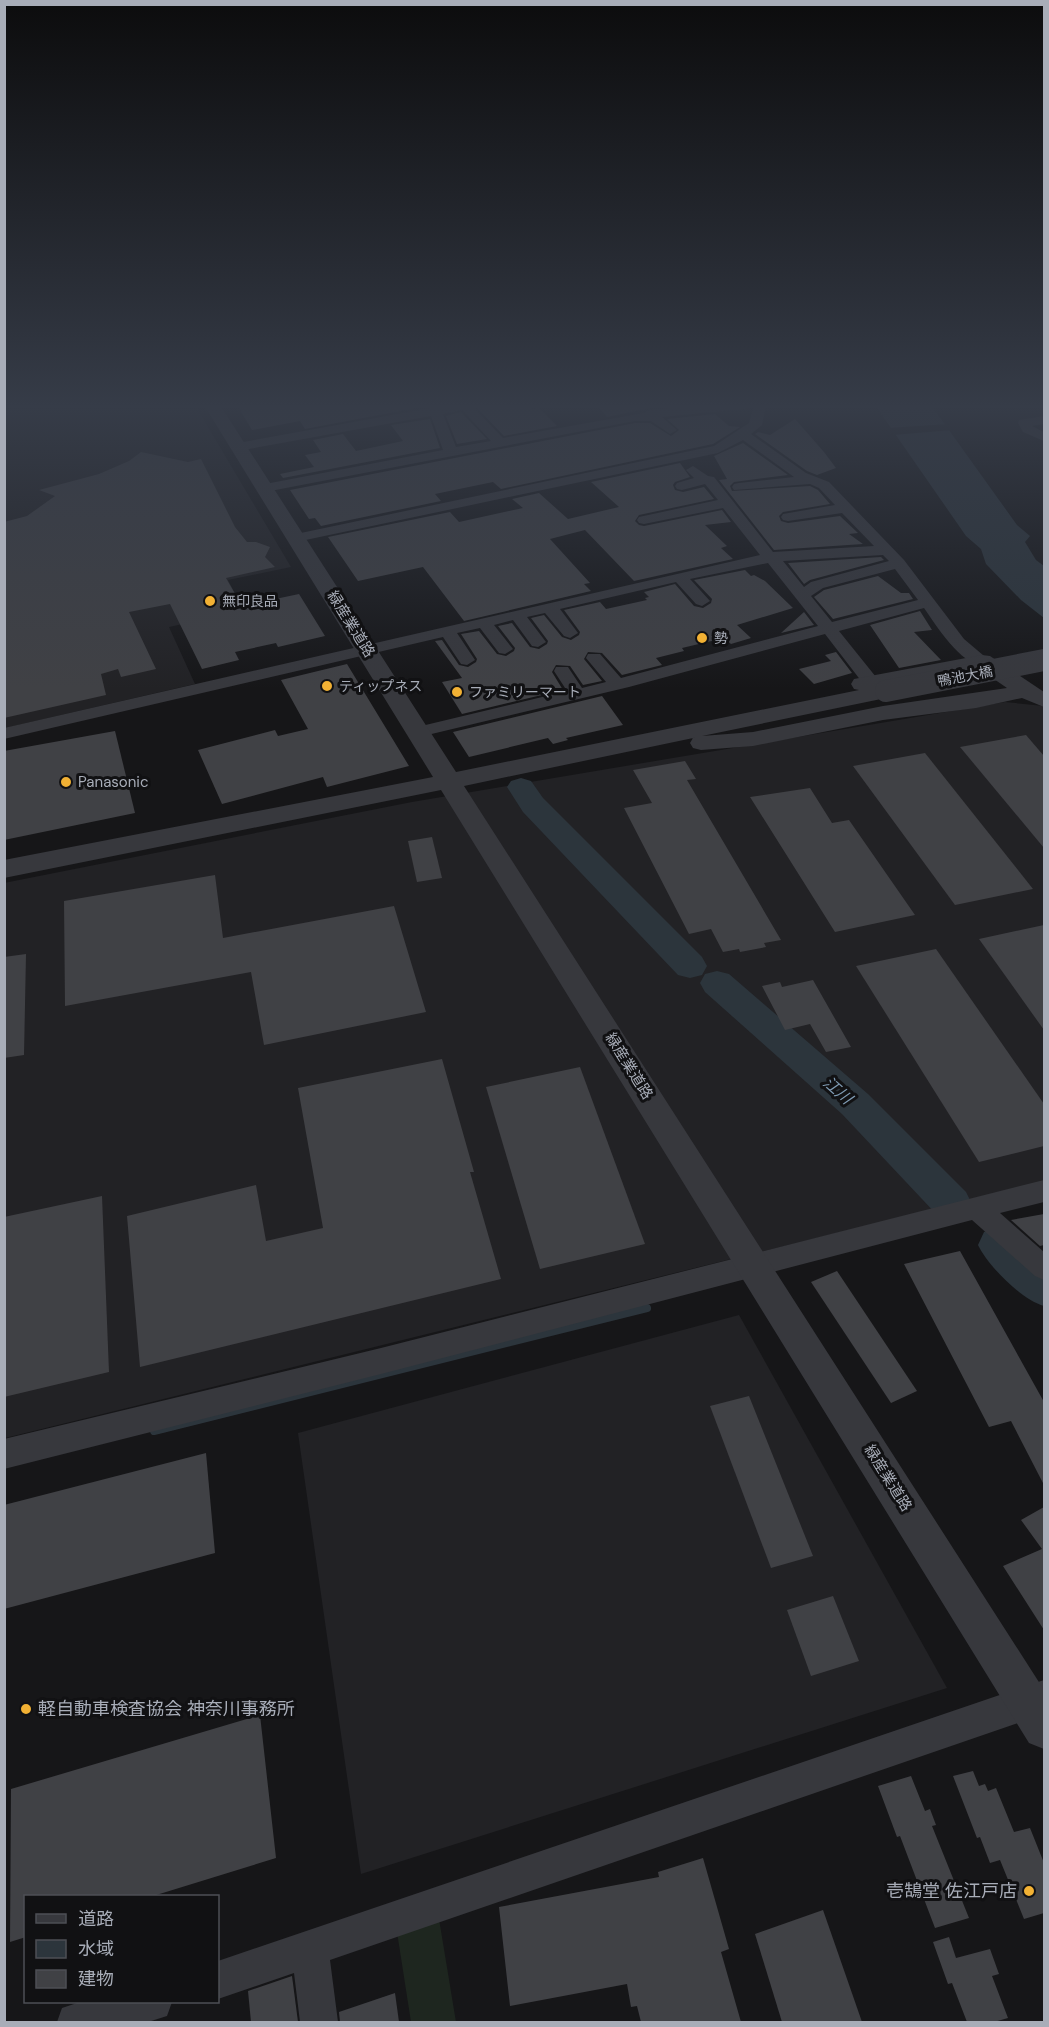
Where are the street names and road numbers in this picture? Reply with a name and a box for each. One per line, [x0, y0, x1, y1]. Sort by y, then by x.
street label: 緑産業道路 [323, 587, 379, 661]
street label: 鴨池大橋 [936, 662, 994, 690]
street label: 緑産業道路 [601, 1029, 657, 1103]
street label: 緑産業道路 [860, 1441, 916, 1515]

